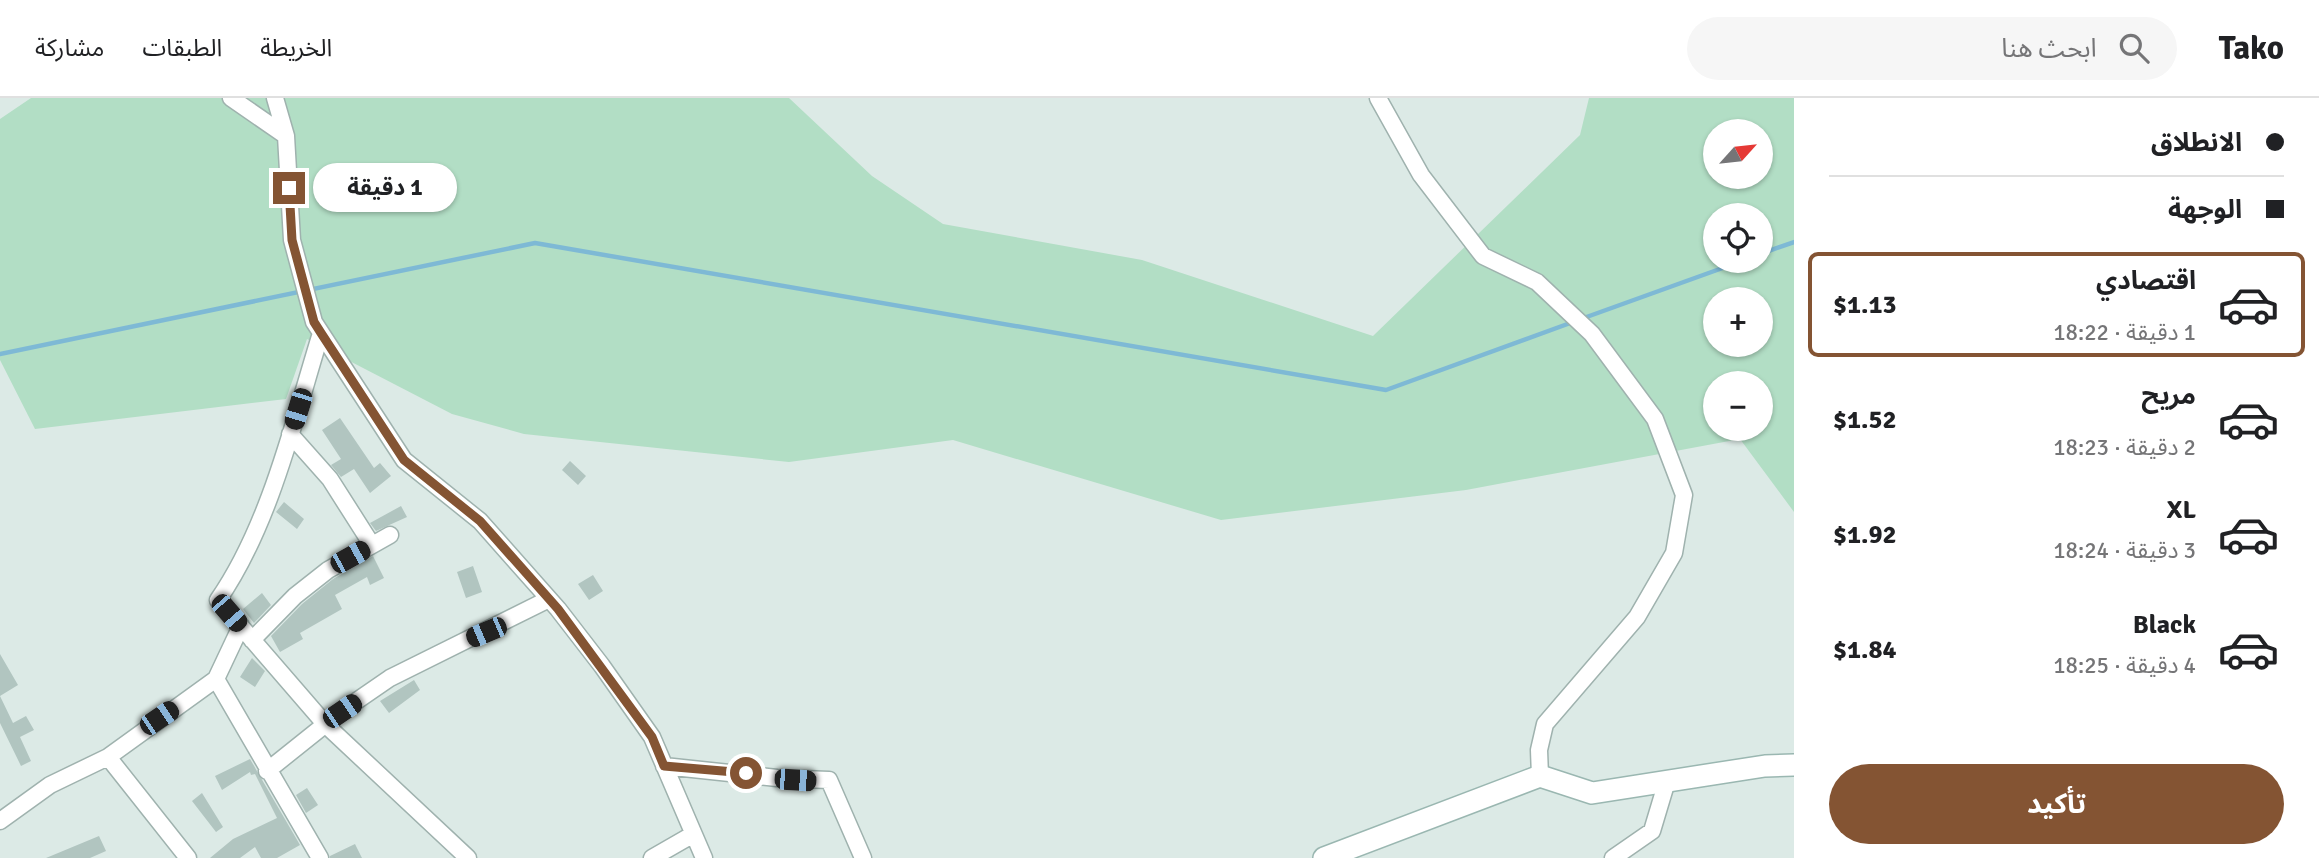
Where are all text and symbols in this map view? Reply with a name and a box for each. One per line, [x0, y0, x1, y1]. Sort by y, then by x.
search box [1687, 17, 2177, 80]
text: Tako [2219, 28, 2284, 69]
icon: search [2115, 29, 2153, 67]
text: مشاركة [35, 33, 104, 63]
text: الطبقات [142, 33, 222, 63]
text: الخريطة [260, 33, 332, 63]
text: ابحث هنا [2001, 33, 2097, 65]
north arrow [1703, 119, 1773, 189]
map controls [1703, 119, 1773, 441]
text: الانطلاق [2151, 127, 2242, 159]
callout: 1 دقيقة [314, 164, 457, 212]
route end [273, 172, 305, 204]
text: 1 دقيقة [347, 173, 423, 202]
text: الوجهة [2168, 194, 2242, 226]
button: locate [1703, 203, 1773, 273]
text: اقتصادي [2096, 265, 2196, 297]
icon: car [2217, 273, 2280, 336]
button: + [1703, 287, 1773, 357]
text: $1.13 [1833, 289, 1897, 321]
text: 1 دقيقة · 18:22 [2053, 318, 2196, 347]
button: − [1703, 371, 1773, 441]
text: مريح [2141, 380, 2196, 412]
car [282, 386, 315, 432]
icon: car [2217, 388, 2280, 451]
text: $1.52 [1833, 404, 1897, 436]
text: 2 دقيقة · 18:23 [2053, 433, 2196, 462]
text: XL [2166, 494, 2196, 526]
icon: car [2217, 503, 2280, 566]
text: $1.92 [1833, 519, 1897, 551]
text: 3 دقيقة · 18:24 [2053, 536, 2196, 565]
car [327, 538, 374, 576]
car [208, 590, 251, 636]
text: Black [2133, 609, 2196, 641]
car [463, 614, 510, 650]
icon: car [2217, 618, 2280, 681]
text: $1.84 [1833, 634, 1897, 666]
text: 4 دقيقة · 18:25 [2053, 651, 2196, 680]
car [319, 691, 366, 731]
car [136, 698, 183, 738]
route start [730, 757, 762, 789]
button: تأكيد [1829, 764, 2284, 844]
car [774, 768, 817, 792]

